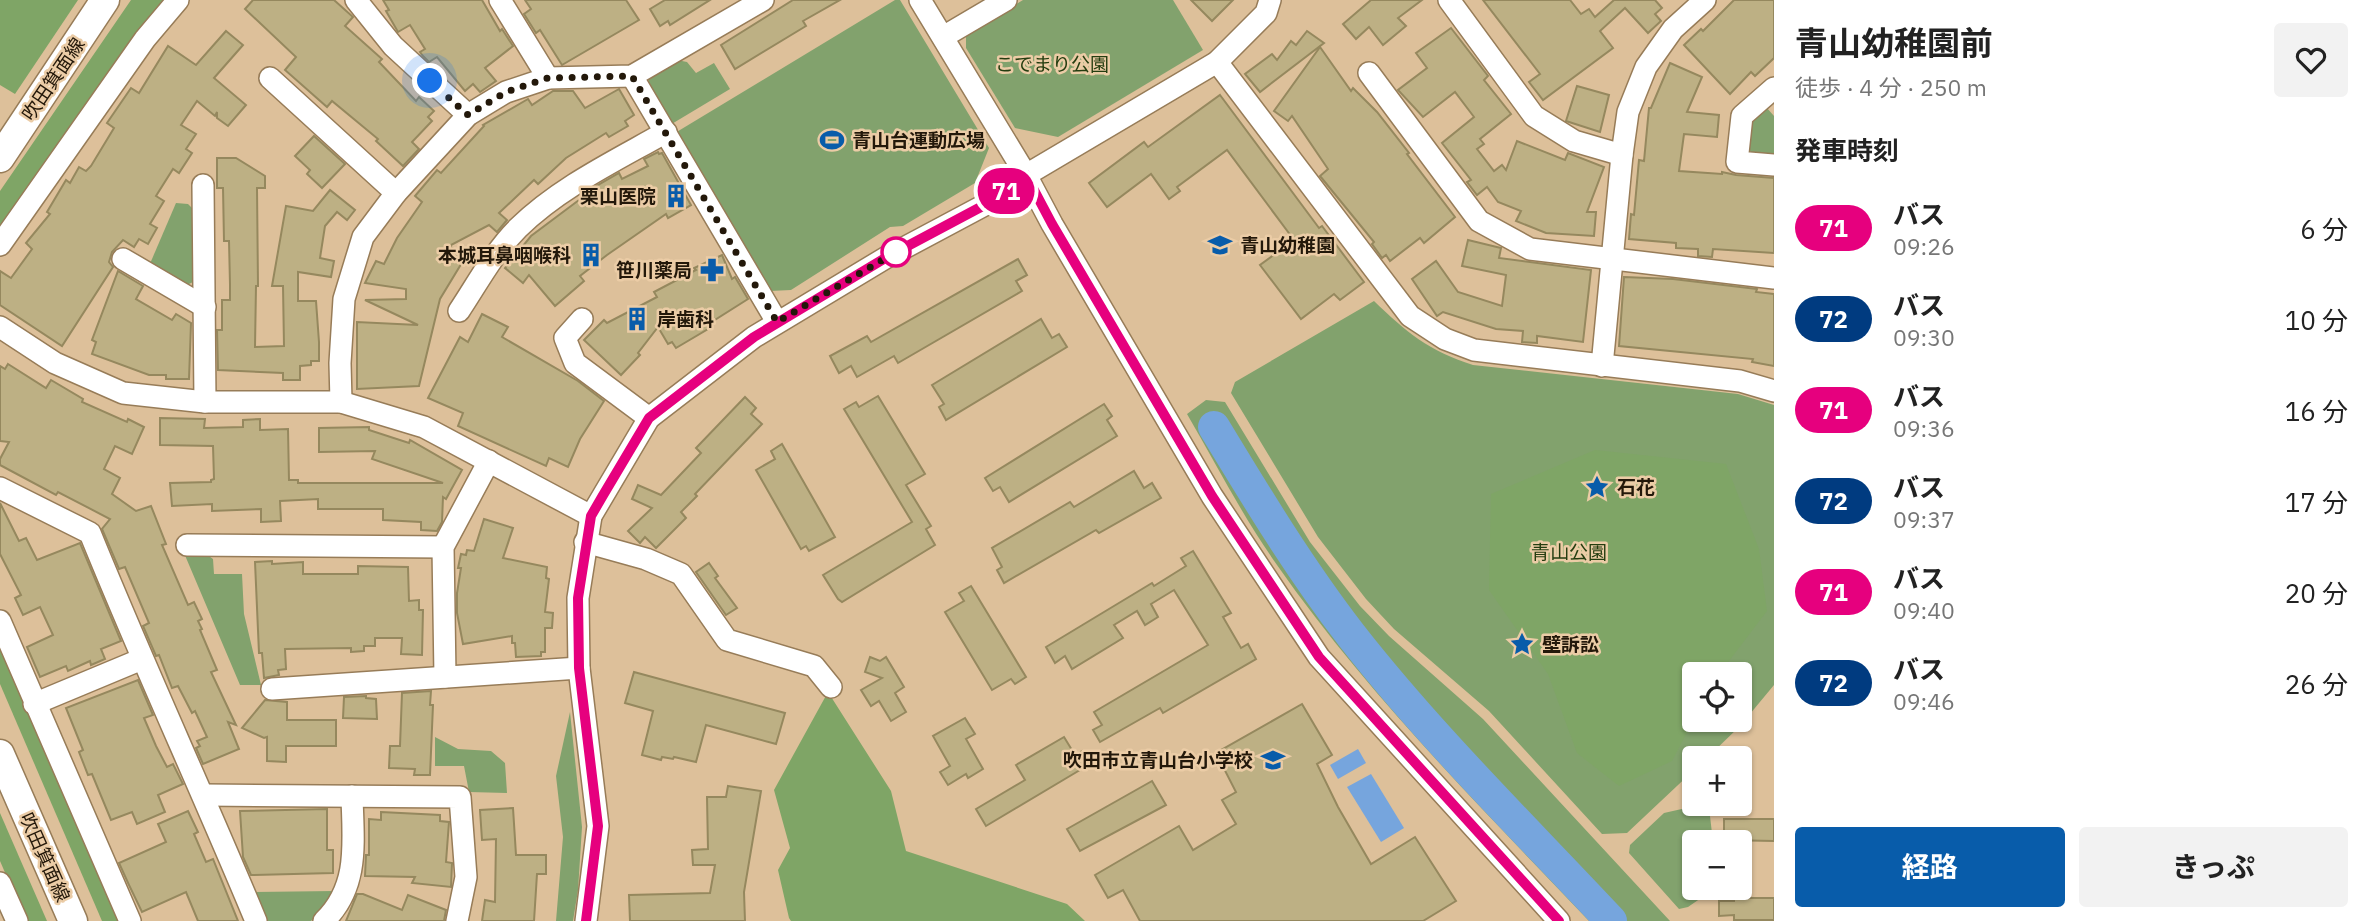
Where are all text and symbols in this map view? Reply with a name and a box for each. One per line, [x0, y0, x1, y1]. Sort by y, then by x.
text: 青山幼稚園前 [1795, 21, 1993, 64]
button: heart [2274, 23, 2348, 97]
street label: 吹田箕面線 [16, 33, 90, 125]
park label: こでまり公園 [995, 52, 1109, 76]
your location [412, 63, 447, 98]
text: 徒歩 · 4 分 · 250 m [1795, 72, 1987, 102]
sports icon: 青山台運動広場 [818, 126, 846, 154]
place label: 青山台運動広場 [852, 128, 985, 152]
text: 発車時刻 [1795, 133, 1899, 167]
line badge: 71 [974, 168, 1038, 214]
text: 71 [992, 175, 1020, 207]
building icon: 栗山医院 [662, 182, 690, 210]
place label: 栗山医院 [580, 184, 656, 208]
text: バス [1893, 197, 1945, 231]
text: 71 [1819, 212, 1848, 244]
text: 6 分 [2300, 212, 2348, 246]
school or university icon: 青山幼稚園 [1206, 231, 1234, 259]
text: 09:26 [1893, 231, 1955, 261]
place label: 青山幼稚園 [1240, 233, 1335, 257]
unlabelled marker [881, 237, 911, 267]
building icon: 本城耳鼻咽喉科 [577, 241, 605, 269]
place label: 本城耳鼻咽喉科 [438, 243, 571, 267]
pharmacy icon: 笹川薬局 [698, 256, 726, 284]
place label: 笹川薬局 [616, 258, 692, 282]
text: バス [1893, 288, 1945, 322]
text: 72 [1819, 303, 1848, 335]
text: 10 分 [2285, 303, 2348, 337]
building icon: 岸歯科 [623, 305, 651, 333]
place label: 岸歯科 [657, 307, 714, 331]
text: 09:30 [1893, 322, 1955, 352]
text: バス [1893, 379, 1945, 413]
text: 71 [1819, 394, 1848, 426]
text: 16 分 [2285, 394, 2348, 428]
text: 09:36 [1893, 413, 1955, 443]
text: バス [1893, 470, 1945, 504]
place icon: 石花 [1583, 473, 1611, 501]
place label: 石花 [1617, 475, 1655, 499]
text: 72 [1819, 485, 1848, 517]
text: 17 分 [2285, 485, 2348, 519]
text: 09:37 [1893, 504, 1955, 534]
park label: 青山公園 [1531, 540, 1607, 564]
text: バス [1893, 561, 1945, 595]
text: 71 [1819, 576, 1848, 608]
text: 20 分 [2285, 576, 2348, 610]
text: 09:40 [1893, 595, 1955, 625]
place icon: 壁訴訟 [1508, 630, 1536, 658]
place label: 壁訴訟 [1542, 632, 1599, 656]
text: バス [1893, 652, 1945, 686]
map controls [1682, 662, 1752, 900]
button: locate [1682, 662, 1752, 732]
text: 72 [1819, 667, 1848, 699]
text: 26 分 [2285, 667, 2348, 701]
text: 09:46 [1893, 686, 1955, 716]
school or university icon: 吹田市立青山台小学校 [1259, 746, 1287, 774]
button: + [1682, 746, 1752, 816]
place label: 吹田市立青山台小学校 [1063, 748, 1253, 772]
street label: 吹田箕面線 [15, 809, 75, 905]
button: 経路 [1795, 827, 2065, 907]
button: きっぷ [2079, 827, 2348, 907]
button: − [1682, 830, 1752, 900]

